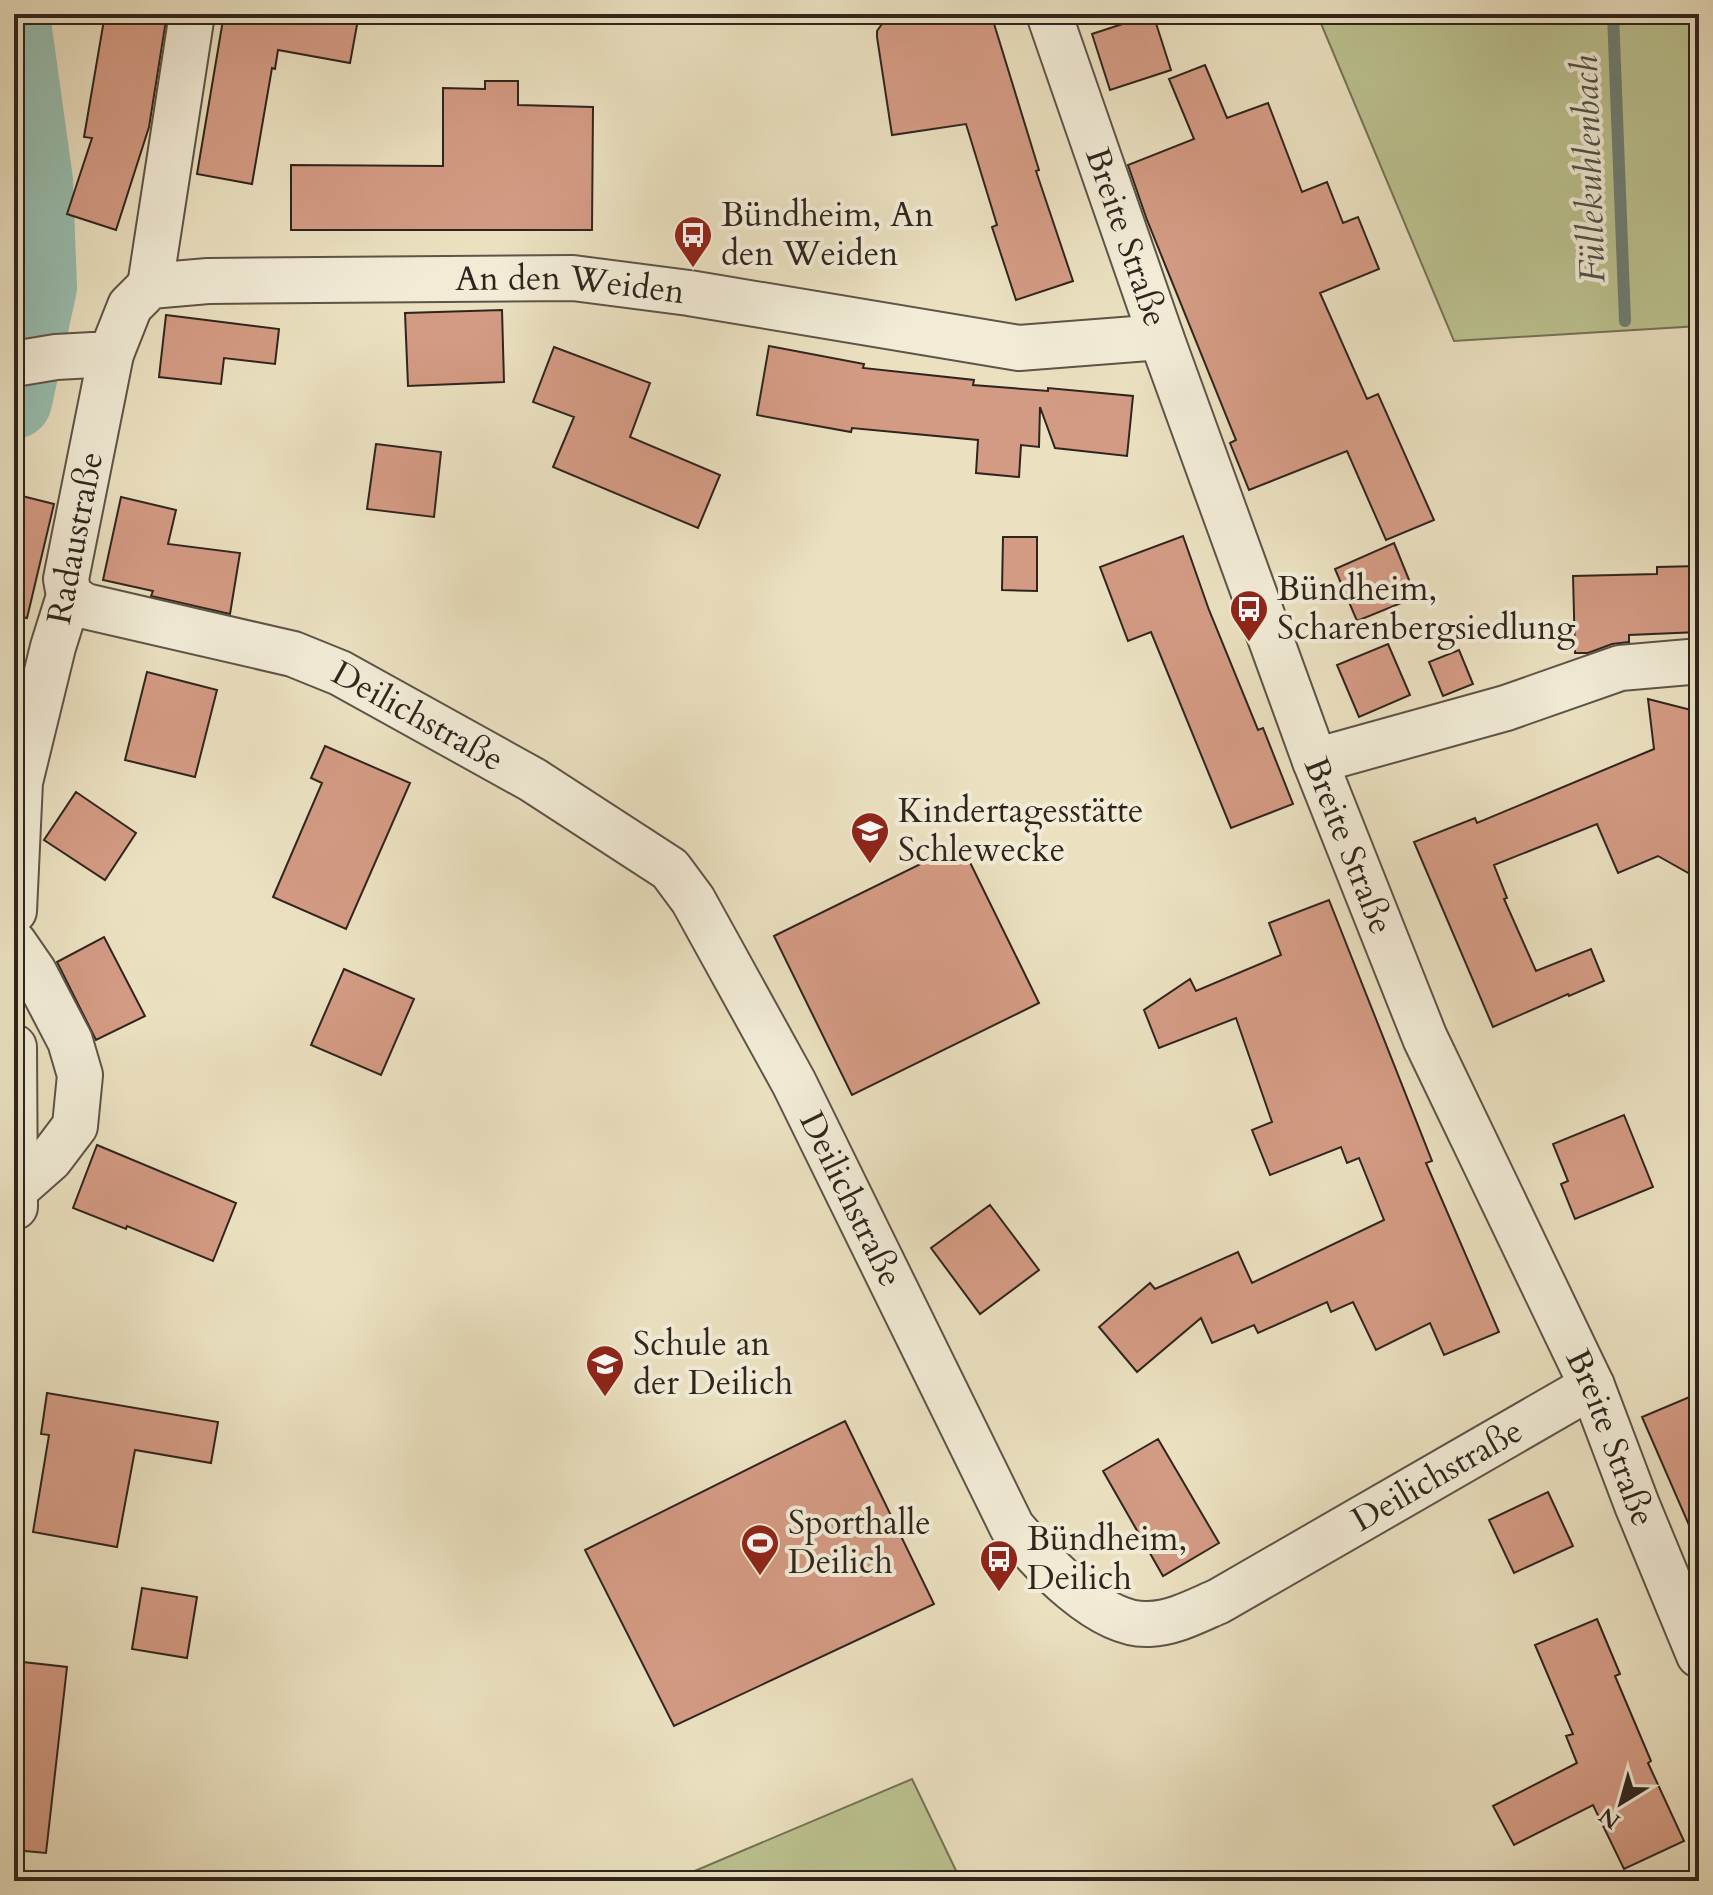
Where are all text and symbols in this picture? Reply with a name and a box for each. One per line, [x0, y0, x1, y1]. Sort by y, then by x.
water label: Füllekuhlenbach [1561, 54, 1617, 284]
street label: Breite Straße [1074, 141, 1179, 333]
place label: Bündheim, An den Weiden [721, 192, 934, 277]
bus stop icon: Bündheim, An den Weiden [672, 214, 714, 269]
street label: An den Weiden [455, 255, 687, 315]
street label: Radaustraße [36, 448, 114, 628]
place label: Bündheim, Scharenbergsiedlung [1277, 566, 1575, 651]
bus stop icon: Bündheim, Scharenbergsiedlung [1228, 588, 1270, 643]
street label: Deilichstraße [324, 650, 512, 782]
street label: Breite Straße [1293, 750, 1404, 941]
place label: Kindertagesstätte Schlewecke [898, 788, 1143, 873]
school or university icon: Kindertagesstätte Schlewecke [849, 810, 891, 865]
street label: Deilichstraße [788, 1104, 914, 1294]
place label: Schule an der Deilich [633, 1321, 793, 1406]
street label: Breite Straße [1555, 1342, 1666, 1533]
school or university icon: Schule an der Deilich [584, 1343, 626, 1398]
street label: Deilichstraße [1343, 1408, 1531, 1543]
place label: Sporthalle Deilich [788, 1500, 931, 1585]
place label: Bündheim, Deilich [1027, 1516, 1187, 1601]
sports icon: Sporthalle Deilich [739, 1522, 781, 1577]
bus stop icon: Bündheim, Deilich [978, 1538, 1020, 1593]
north arrow [1581, 1763, 1661, 1843]
text: N [1593, 1800, 1626, 1836]

